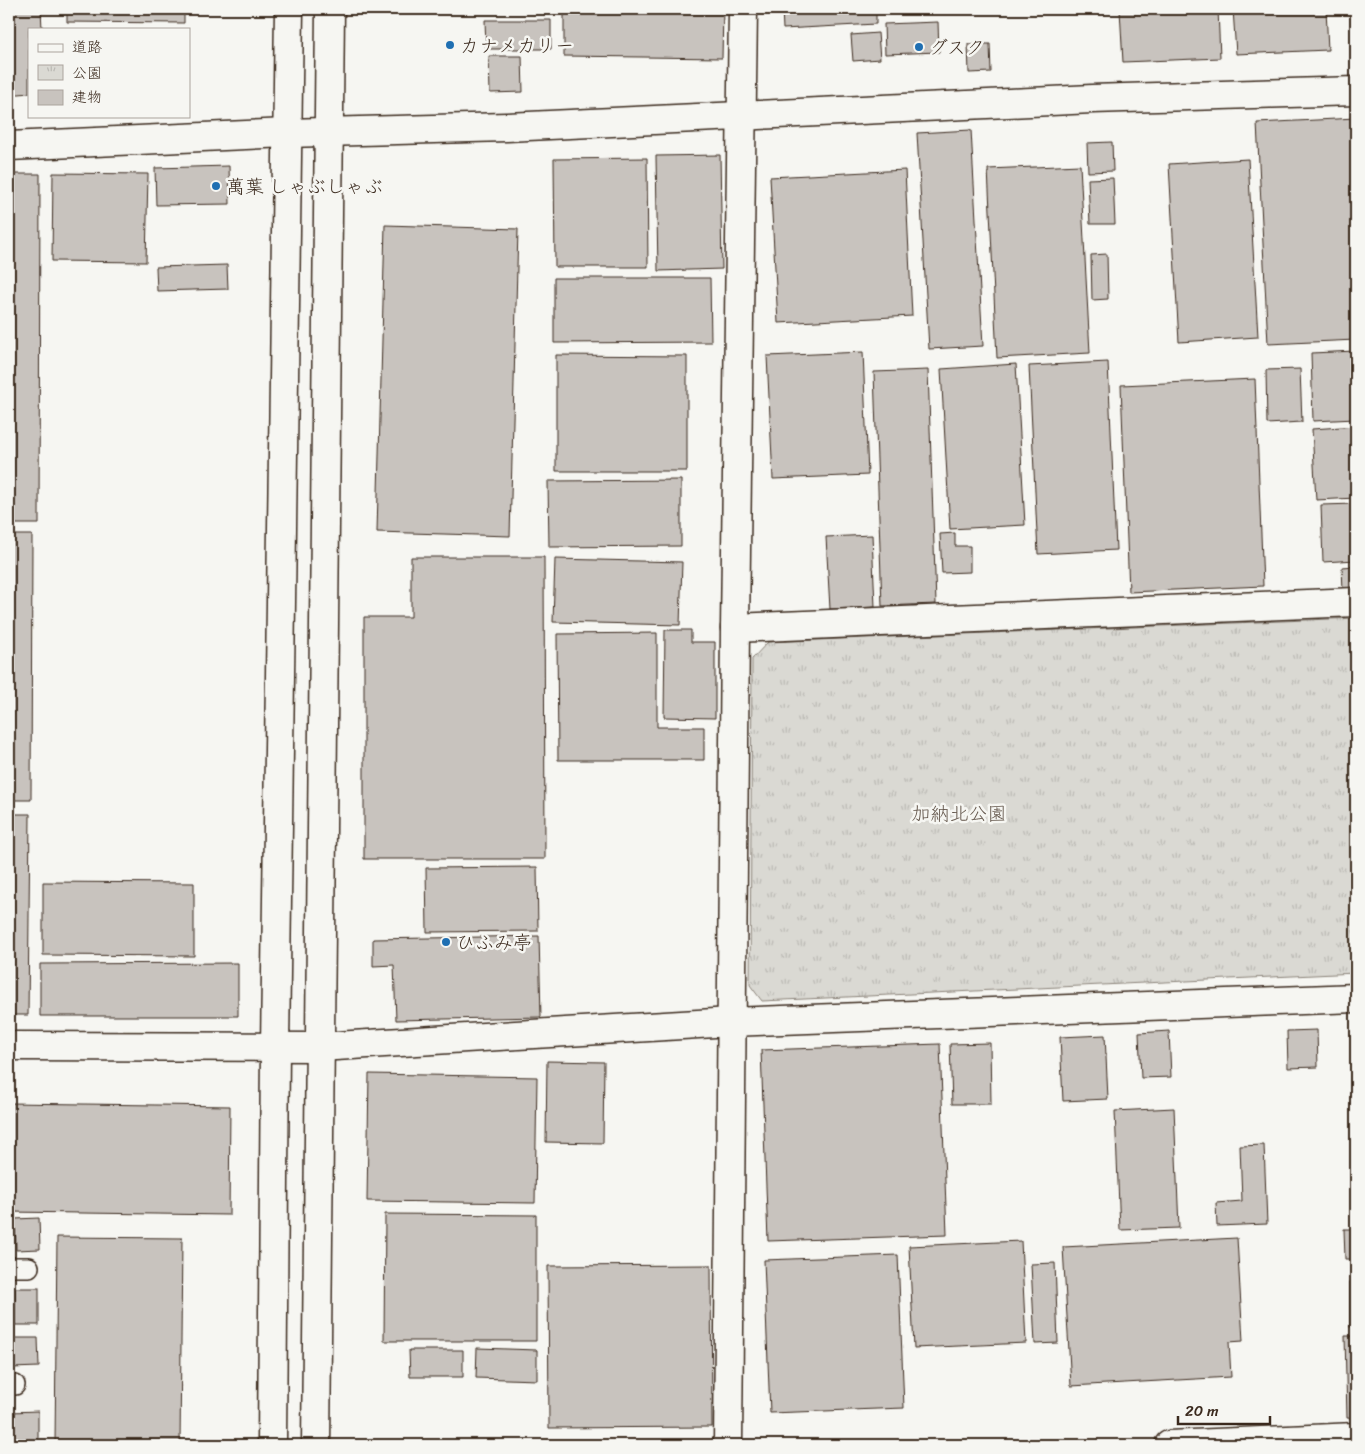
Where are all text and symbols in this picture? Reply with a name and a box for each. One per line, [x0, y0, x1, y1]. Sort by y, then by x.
legend [28, 28, 190, 118]
place label: カナメカリー [460, 29, 574, 62]
place label: グスク [929, 31, 985, 64]
text: 道路 [72, 34, 102, 60]
marker: カナメカリー [444, 39, 456, 51]
marker: グスク [913, 41, 925, 53]
text: 公園 [72, 60, 102, 86]
text: 建物 [72, 84, 102, 110]
place label: 萬葉 しゃぶしゃぶ [226, 170, 383, 203]
marker: 萬葉 しゃぶしゃぶ [210, 180, 222, 192]
park label: 加納北公園 [911, 797, 1007, 830]
place label: ひふみ亭 [456, 926, 532, 959]
marker: ひふみ亭 [440, 936, 452, 948]
scale bar [1178, 1394, 1270, 1426]
text: 20 m [1185, 1398, 1219, 1424]

